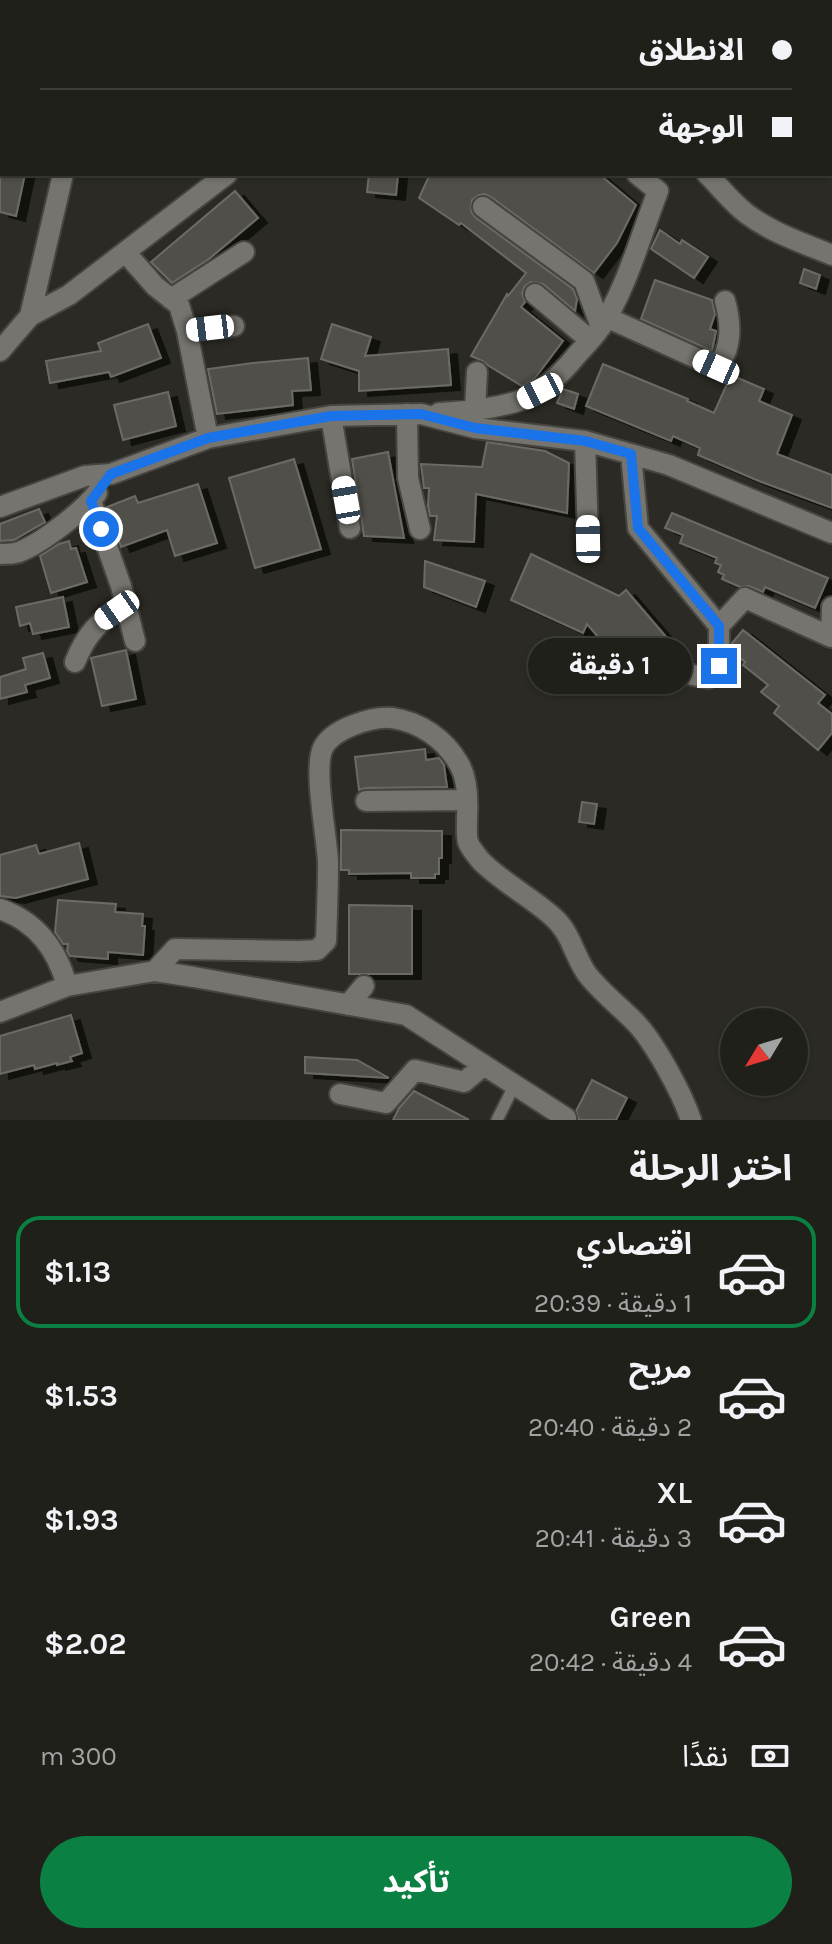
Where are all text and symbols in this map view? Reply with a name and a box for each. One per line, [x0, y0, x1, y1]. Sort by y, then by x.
text: الانطلاق [639, 32, 744, 68]
text: الوجهة [659, 109, 744, 145]
car [185, 313, 235, 343]
car [689, 346, 743, 388]
car [513, 369, 567, 413]
car [330, 474, 362, 526]
route start [83, 511, 119, 547]
car [576, 515, 600, 563]
car [90, 586, 144, 634]
callout: 1 دقيقة [527, 638, 691, 694]
route end [701, 648, 737, 684]
text: 1 دقيقة [569, 650, 651, 681]
north arrow [720, 1008, 808, 1096]
map controls [720, 1008, 808, 1096]
text: اختر الرحلة [629, 1147, 792, 1189]
text: اقتصادي [577, 1226, 692, 1262]
icon: car [716, 1236, 788, 1308]
text: $1.13 [44, 1254, 111, 1290]
text: 1 دقيقة · 20:39 [534, 1288, 692, 1319]
text: مريح [629, 1350, 692, 1386]
icon: car [716, 1360, 788, 1432]
text: $1.53 [44, 1378, 118, 1414]
text: 2 دقيقة · 20:40 [528, 1412, 692, 1443]
text: XL [657, 1475, 692, 1511]
icon: car [716, 1484, 788, 1556]
text: $1.93 [44, 1502, 119, 1538]
text: 3 دقيقة · 20:41 [535, 1523, 692, 1554]
text: Green [609, 1599, 692, 1635]
icon: car [716, 1608, 788, 1680]
text: $2.02 [44, 1626, 126, 1662]
text: 4 دقيقة · 20:42 [529, 1647, 692, 1678]
icon: cash [748, 1734, 792, 1778]
text: نقدًا [682, 1738, 728, 1774]
text: 300 m [40, 1741, 117, 1772]
button: تأكيد [40, 1836, 792, 1928]

